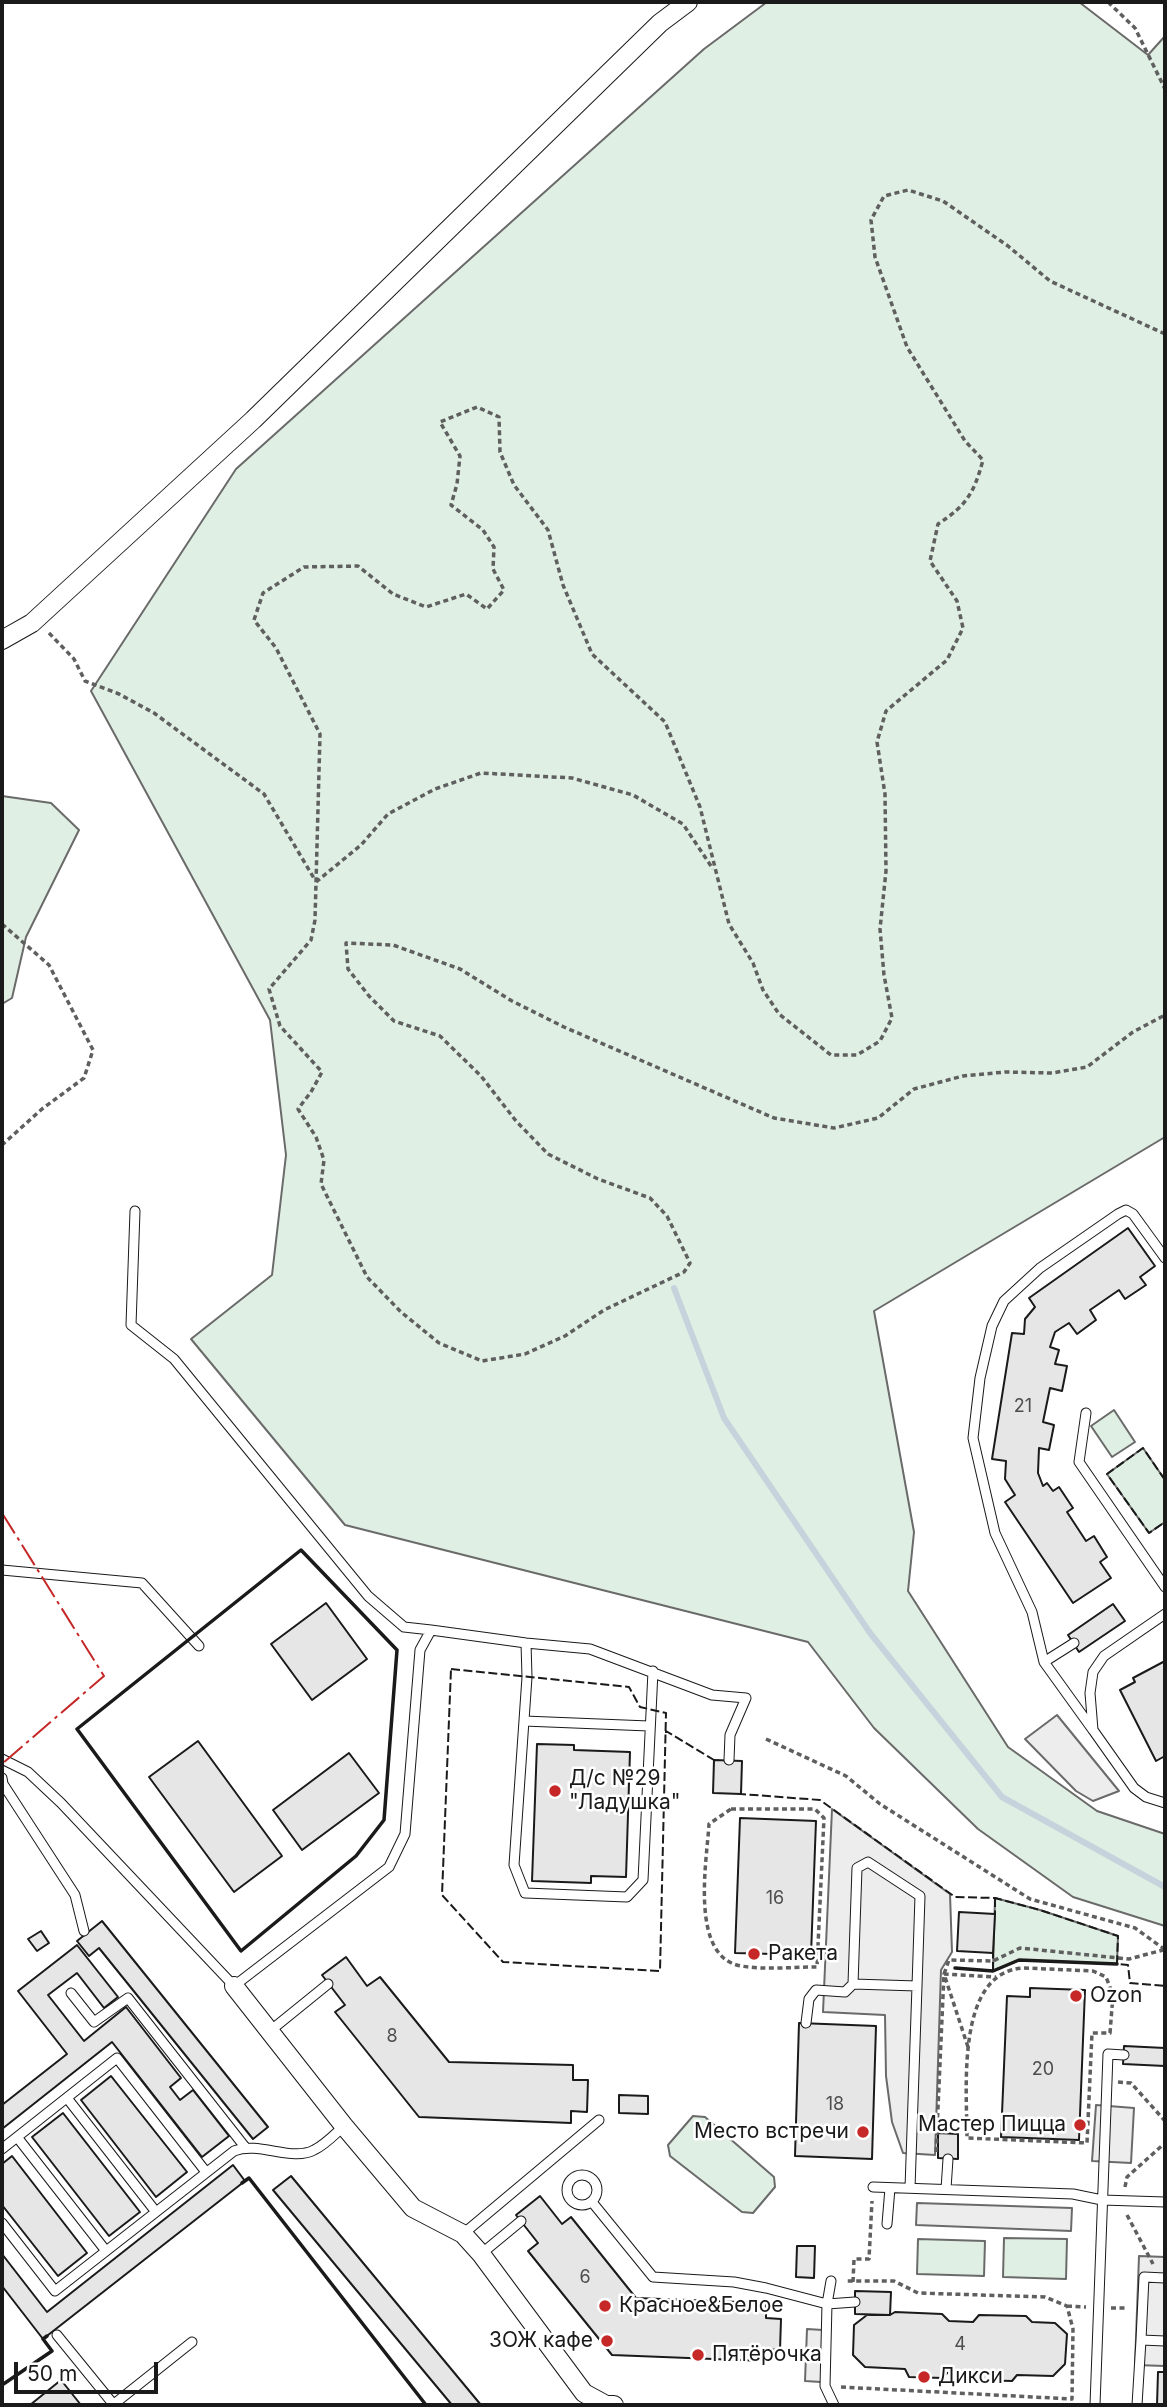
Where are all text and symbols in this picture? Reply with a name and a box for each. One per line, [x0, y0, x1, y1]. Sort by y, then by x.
house number: 21 [1014, 1396, 1032, 1418]
place label: Д/с №29 "Ладушка" [569, 1766, 681, 1816]
marker: Д/с №29 "Ладушка" [547, 1783, 563, 1799]
house number: 16 [766, 1888, 784, 1910]
place label: Ракета [768, 1941, 838, 1967]
marker: Ракета [746, 1946, 762, 1962]
place label: Ozon [1090, 1983, 1142, 2009]
marker: Ozon [1068, 1988, 1084, 2004]
house number: 8 [386, 2026, 398, 2048]
house number: 20 [1032, 2059, 1054, 2081]
house number: 18 [826, 2094, 844, 2116]
place label: Мастер Пицца [918, 2112, 1066, 2138]
marker: Мастер Пицца [1072, 2117, 1088, 2133]
place label: Место встречи [694, 2119, 849, 2145]
marker: Место встречи [855, 2124, 871, 2140]
house number: 6 [579, 2267, 591, 2289]
place label: Красное&Белое [619, 2293, 783, 2319]
marker: Красное&Белое [597, 2298, 613, 2314]
place label: ЗОЖ кафе [489, 2328, 593, 2354]
marker: ЗОЖ кафе [599, 2333, 615, 2349]
house number: 4 [954, 2334, 966, 2356]
place label: Пятёрочка [712, 2342, 822, 2368]
marker: Пятёрочка [690, 2347, 706, 2363]
scale bar [18, 2348, 161, 2392]
text: 50 m [27, 2361, 77, 2386]
place label: Дикси [938, 2364, 1003, 2390]
marker: Дикси [916, 2369, 932, 2385]

